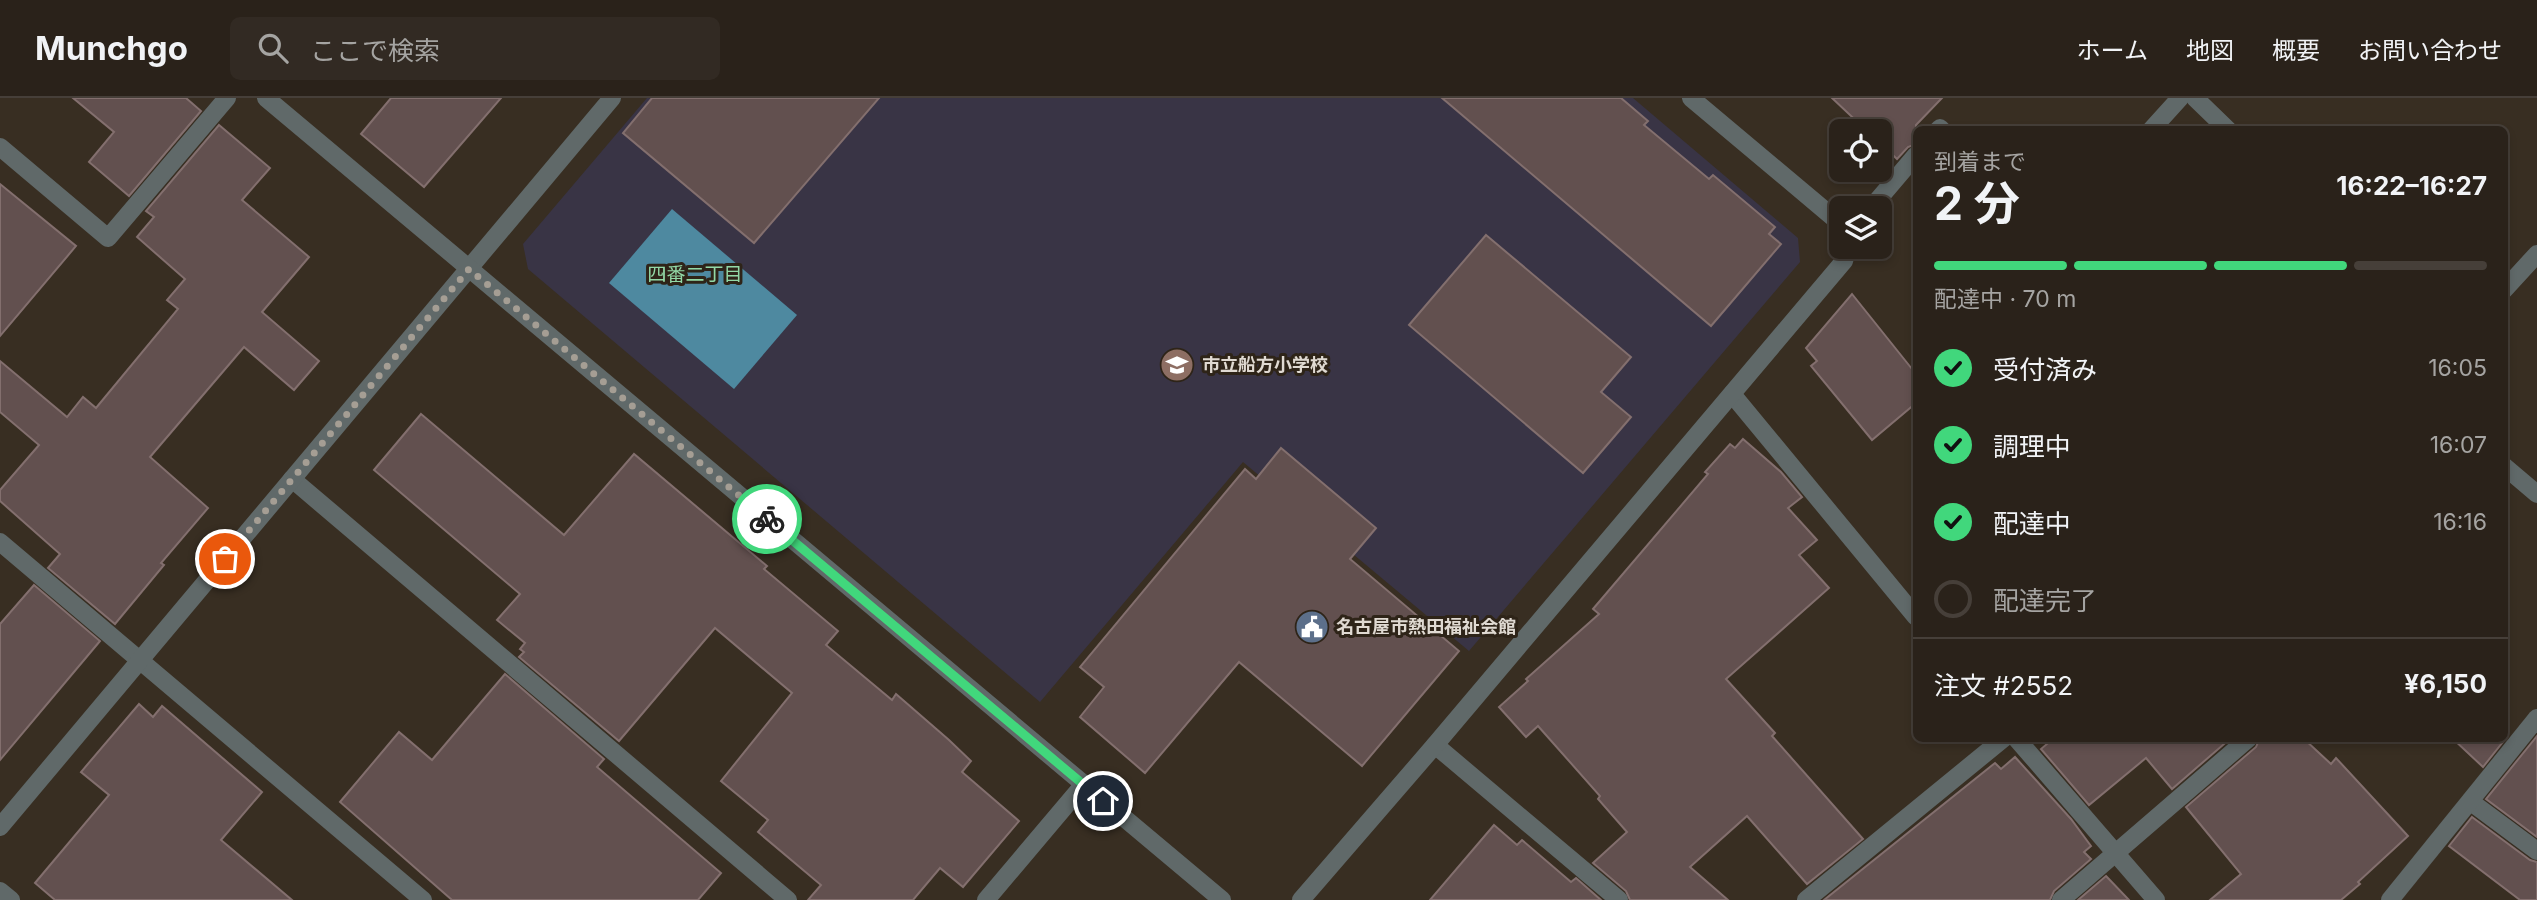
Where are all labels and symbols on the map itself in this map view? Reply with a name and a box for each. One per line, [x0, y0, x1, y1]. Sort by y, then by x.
district label: 四番二丁目 [647, 263, 743, 286]
school or university icon: 市立船方小学校 [1158, 346, 1196, 384]
place label: 市立船方小学校 [1202, 354, 1328, 375]
courier [732, 484, 802, 554]
pin [195, 529, 255, 589]
public building icon: 名古屋市熱田福祉会館 [1293, 608, 1331, 646]
place label: 名古屋市熱田福祉会館 [1336, 616, 1516, 637]
pin [1073, 771, 1133, 831]

